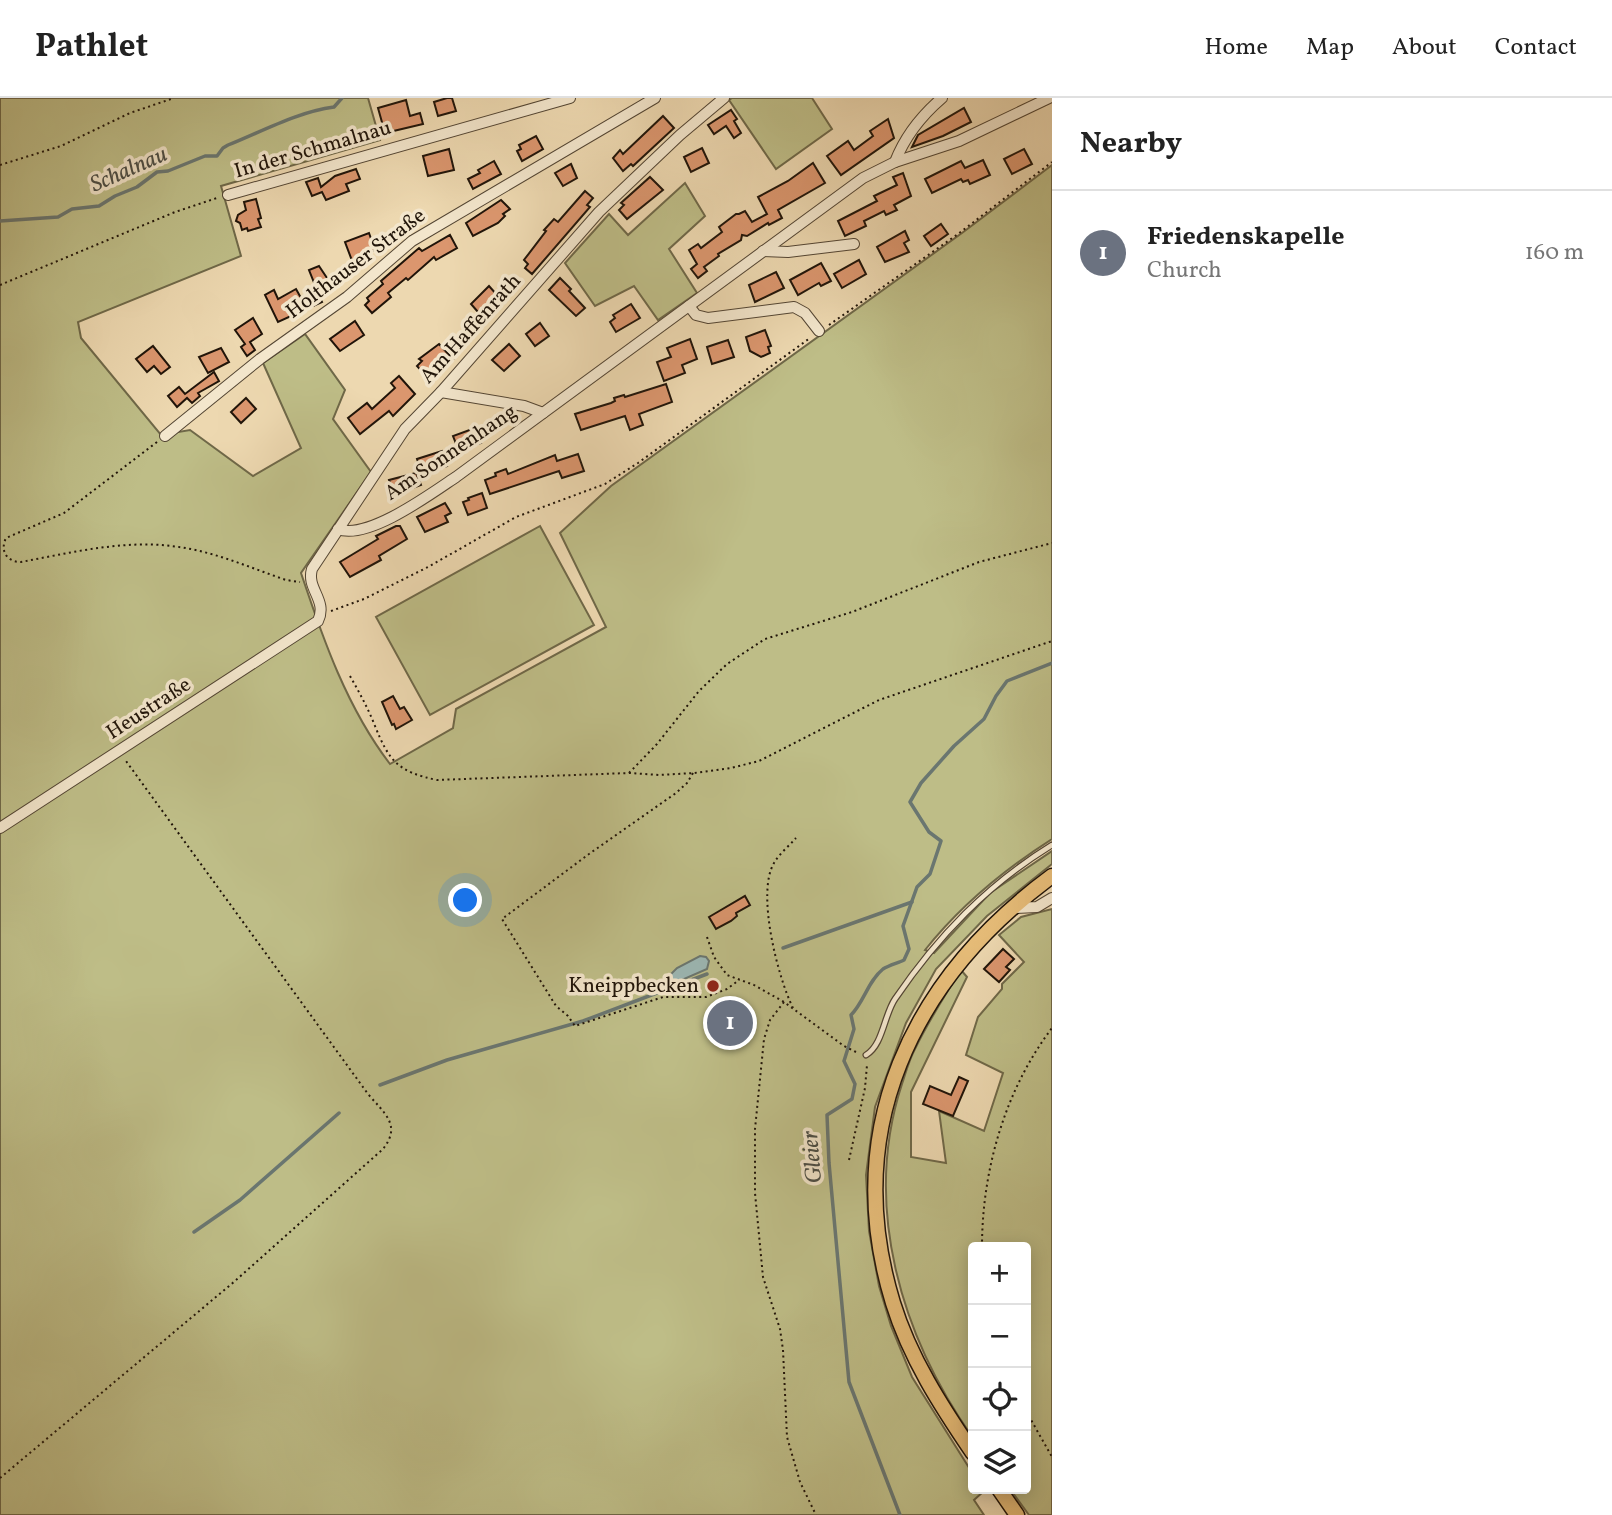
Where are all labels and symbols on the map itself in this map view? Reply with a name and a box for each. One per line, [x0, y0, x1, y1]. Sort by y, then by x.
street label: In der Schmalnau [231, 114, 395, 186]
water label: Schalnau [85, 139, 173, 201]
street label: Holthauser Straße [280, 202, 432, 326]
street label: Am Haffenrath [414, 268, 528, 390]
street label: Am Sonnenhang [379, 398, 523, 508]
street label: Heustraße [101, 671, 197, 747]
your location [448, 883, 482, 917]
place label: Kneippbecken [568, 972, 699, 1001]
marker: Kneippbecken [705, 978, 721, 994]
pin: 1 [707, 997, 753, 1049]
water label: Gleier [795, 1129, 831, 1185]

